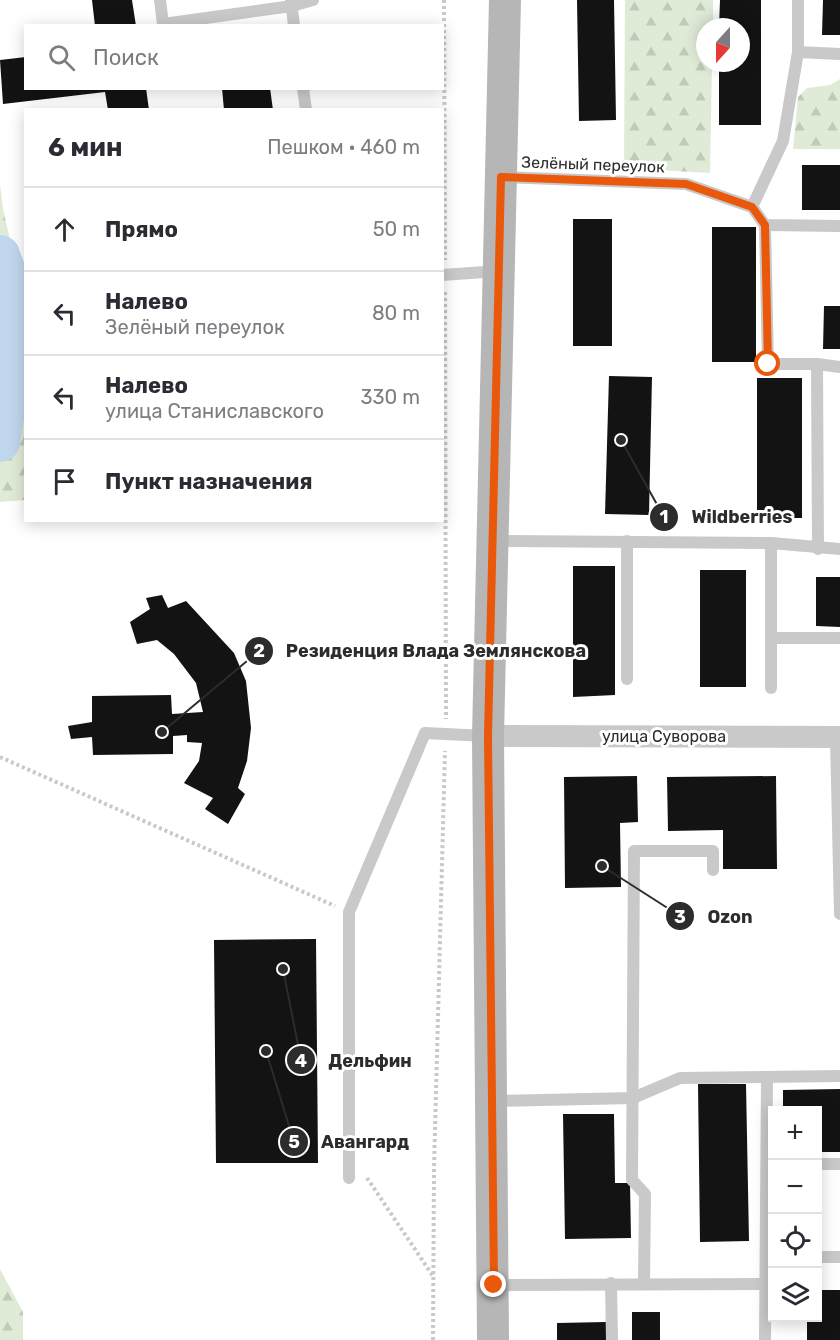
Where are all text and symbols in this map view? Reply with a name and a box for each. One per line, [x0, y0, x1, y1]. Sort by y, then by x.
north arrow [696, 18, 750, 72]
search box [24, 24, 444, 90]
icon: search [45, 41, 78, 74]
text: Поиск [93, 44, 159, 71]
text: 6 мин [48, 132, 122, 163]
text: Пешком · 460 m [267, 135, 420, 159]
street label: Зелёный переулок [521, 152, 666, 177]
icon: ahead [48, 213, 81, 246]
text: Прямо [105, 216, 178, 243]
text: 50 m [373, 217, 420, 241]
text: Налево [105, 288, 188, 315]
icon: left [48, 297, 81, 330]
text: 80 m [372, 301, 420, 325]
text: Зелёный переулок [105, 315, 285, 339]
route start [754, 350, 780, 376]
text: Налево [105, 372, 188, 399]
icon: left [48, 381, 81, 414]
text: 330 m [361, 385, 420, 409]
text: улица Станиславского [105, 399, 324, 423]
icon: arrive [48, 465, 81, 498]
text: Пункт назначения [105, 468, 313, 495]
callout: Wildberries [649, 499, 804, 535]
text: 1 [660, 506, 668, 528]
text: Wildberries [692, 506, 792, 528]
callout: Резиденция Влада Землянскова [244, 633, 598, 669]
text: 2 [253, 640, 265, 662]
text: Резиденция Влада Землянскова [286, 640, 586, 662]
street label: улица Суворова [602, 727, 726, 746]
callout: Ozon [665, 898, 764, 934]
text: 3 [674, 906, 686, 928]
text: Ozon [707, 906, 753, 928]
callout: Дельфин [286, 1042, 424, 1078]
text: 4 [295, 1050, 307, 1072]
text: Дельфин [328, 1050, 412, 1072]
map controls [768, 1106, 822, 1322]
button: + [768, 1106, 822, 1160]
callout: Авангард [279, 1124, 421, 1160]
text: 5 [288, 1131, 300, 1153]
text: Авангард [321, 1131, 409, 1153]
button: − [768, 1160, 822, 1214]
button: locate [768, 1214, 822, 1268]
button: layers [768, 1268, 822, 1322]
route end [480, 1271, 506, 1297]

